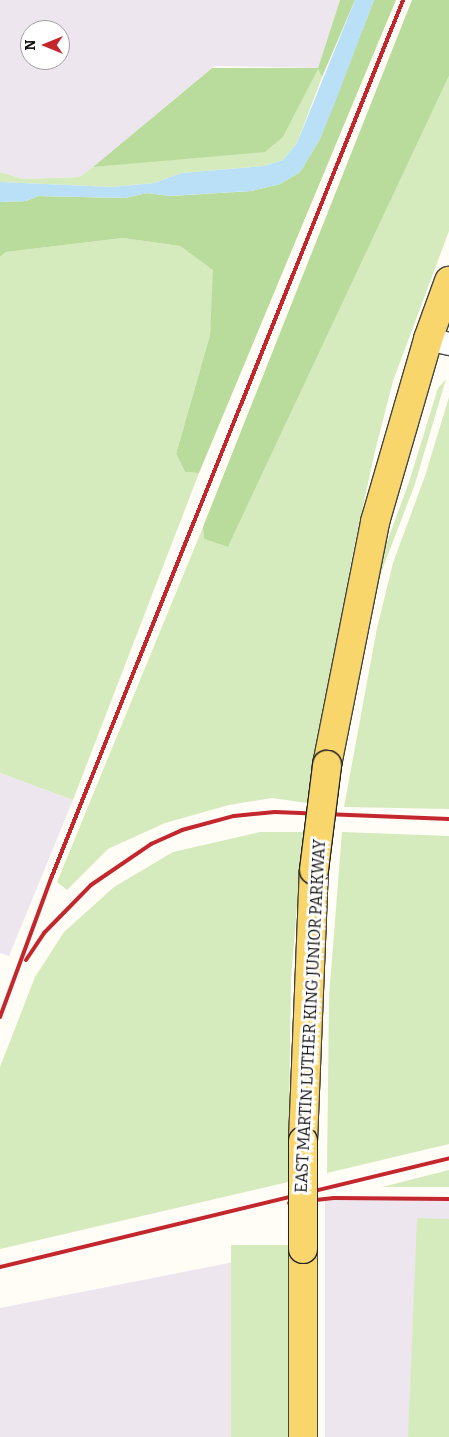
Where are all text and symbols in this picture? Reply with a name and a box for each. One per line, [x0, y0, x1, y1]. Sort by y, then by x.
north arrow [20, 20, 70, 70]
text: N [22, 40, 39, 50]
street label: EAST MARTIN LUTHER KING JUNIOR PARKWAY [292, 839, 330, 1193]

